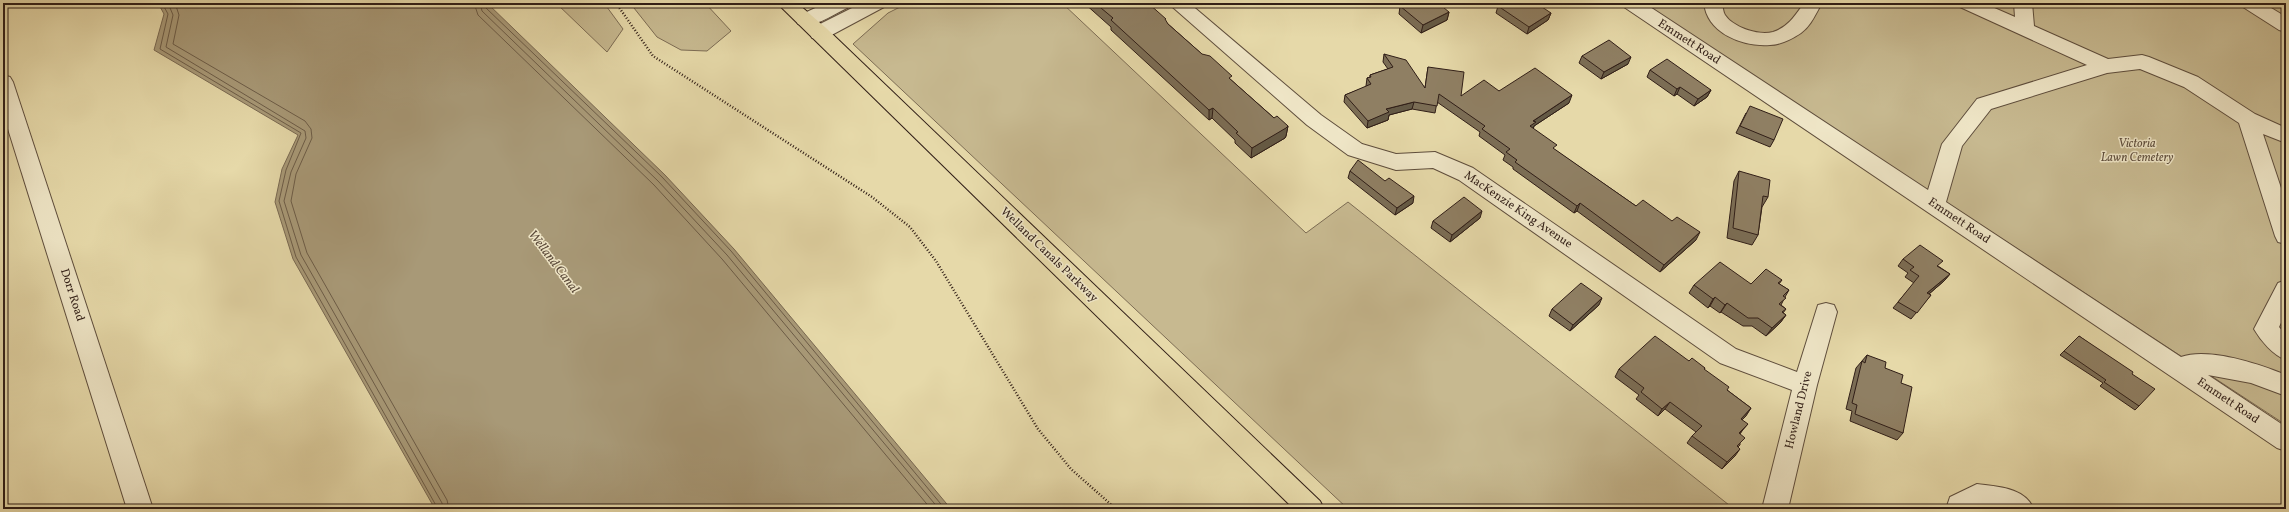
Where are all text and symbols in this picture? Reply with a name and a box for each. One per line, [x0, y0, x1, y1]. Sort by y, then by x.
street label: Emmett Road [1654, 16, 1724, 68]
park label: Victoria Lawn Cemetery [2101, 136, 2174, 166]
street label: MacKenzie King Avenue [1461, 168, 1576, 252]
street label: Emmett Road [1925, 194, 1993, 248]
street label: Welland Canals Parkway [997, 204, 1102, 306]
water label: Welland Canal [523, 227, 583, 298]
street label: Dorr Road [56, 267, 88, 324]
street label: Howland Drive [1782, 369, 1816, 451]
street label: Emmett Road [2194, 374, 2262, 428]

